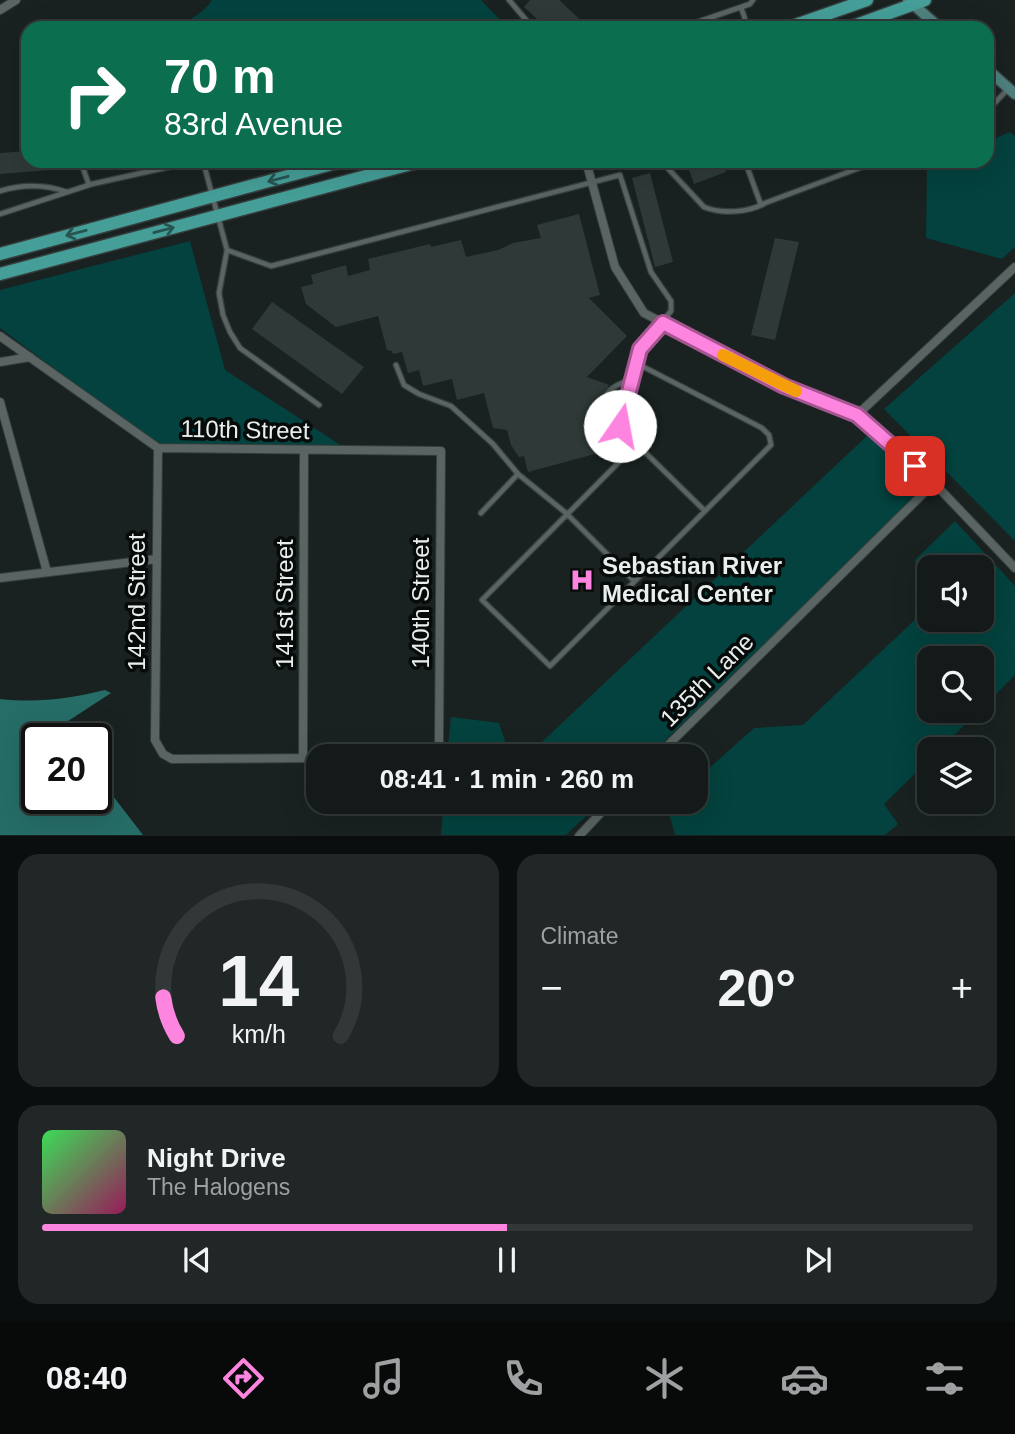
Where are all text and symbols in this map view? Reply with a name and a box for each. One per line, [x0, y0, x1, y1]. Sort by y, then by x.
icon: right [49, 49, 140, 140]
text: 70 m [164, 49, 276, 103]
text: 83rd Avenue [164, 106, 343, 142]
one-way arrow [267, 173, 289, 186]
one-way arrow [152, 223, 175, 236]
one-way arrow [65, 227, 88, 240]
position arrow [583, 389, 657, 463]
street label: 110th Street [180, 415, 310, 444]
pin [885, 436, 945, 496]
icon: arrive [896, 447, 934, 485]
street label: 142nd Street [123, 533, 150, 671]
street label: 140th Street [407, 537, 434, 668]
street label: 141st Street [271, 539, 298, 669]
place label: Sebastian River Medical Center [602, 552, 782, 607]
map controls [917, 555, 994, 814]
button: sound [917, 555, 994, 632]
hospital icon: Sebastian River Medical Center [568, 566, 596, 594]
street label: 135th Lane [655, 628, 759, 732]
button: search [917, 646, 994, 723]
speed limit sign: 20 [21, 723, 112, 814]
button: layers [917, 737, 994, 814]
text: 08:41 · 1 min · 260 m [380, 764, 634, 794]
text: Climate [541, 923, 618, 949]
text: 14 [218, 941, 299, 1022]
text: 20° [717, 959, 796, 1017]
text: − [541, 967, 563, 1009]
text: + [951, 967, 973, 1009]
text: km/h [231, 1020, 285, 1048]
text: Night Drive [147, 1143, 286, 1173]
text: The Halogens [147, 1174, 290, 1200]
icon: previous [178, 1241, 216, 1279]
icon: pause [488, 1241, 526, 1279]
icon: next [799, 1241, 837, 1279]
icon: directions [219, 1354, 268, 1403]
icon: music [359, 1354, 408, 1403]
icon: phone [499, 1354, 548, 1403]
icon: climate [640, 1354, 689, 1403]
icon: car [780, 1354, 829, 1403]
icon: filters [920, 1354, 969, 1403]
text: 08:40 [46, 1360, 127, 1396]

